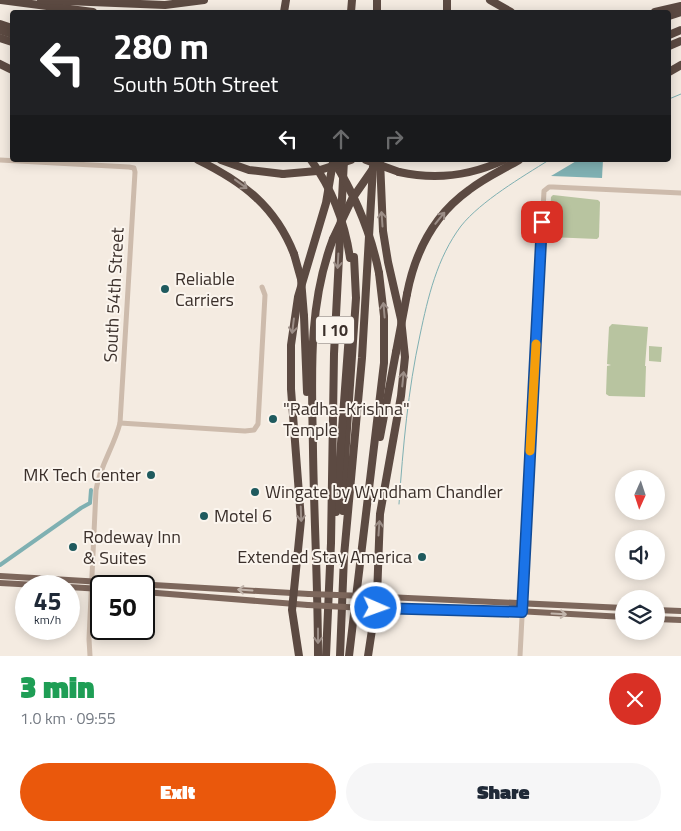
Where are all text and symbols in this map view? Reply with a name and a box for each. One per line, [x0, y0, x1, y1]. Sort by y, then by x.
text: 280 m [113, 19, 209, 73]
icon: left [30, 30, 95, 95]
text: South 50th Street [113, 67, 278, 101]
icon: left [274, 125, 302, 153]
icon: ahead [327, 125, 355, 153]
icon: right [380, 125, 408, 153]
one-way arrow [234, 179, 248, 189]
pin [521, 201, 563, 243]
icon: arrive [528, 208, 556, 236]
one-way arrow [377, 211, 386, 227]
one-way arrow [434, 211, 445, 224]
street label: South 54th Street [96, 226, 131, 363]
one-way arrow [334, 253, 343, 269]
place label: Reliable Carriers [175, 265, 235, 313]
marker: Reliable Carriers [159, 283, 171, 295]
one-way arrow [379, 302, 388, 318]
road number: I 10 [316, 316, 354, 344]
one-way arrow [288, 318, 298, 334]
one-way arrow [398, 371, 408, 387]
place label: "Radha-Krishna" Temple [283, 395, 410, 443]
marker: "Radha-Krishna" Temple [267, 413, 279, 425]
place label: MK Tech Center [23, 461, 141, 488]
marker: MK Tech Center [145, 469, 157, 481]
north arrow [615, 470, 665, 520]
map controls [615, 470, 665, 640]
place label: Wingate by Wyndham Chandler [265, 478, 503, 505]
marker: Wingate by Wyndham Chandler [249, 486, 261, 498]
place label: Motel 6 [214, 502, 272, 529]
one-way arrow [296, 506, 305, 522]
marker: Motel 6 [198, 510, 210, 522]
one-way arrow [374, 520, 384, 536]
place label: Rodeway Inn & Suites [83, 523, 181, 571]
button: sound [615, 530, 665, 580]
marker: Rodeway Inn & Suites [67, 541, 79, 553]
place label: Extended Stay America [237, 543, 412, 570]
marker: Extended Stay America [416, 551, 428, 563]
speed limit sign: 50 [90, 575, 155, 640]
position arrow [349, 581, 401, 633]
text: 45 [33, 582, 62, 620]
one-way arrow [238, 585, 254, 595]
button: layers [615, 590, 665, 640]
one-way arrow [551, 609, 567, 618]
text: km/h [34, 610, 61, 629]
one-way arrow [313, 628, 323, 644]
text: 3 min [20, 664, 95, 710]
button: close [609, 673, 661, 725]
text: 1.0 km · 09:55 [20, 706, 116, 730]
button: Exit [20, 763, 336, 821]
button: Share [346, 763, 661, 821]

